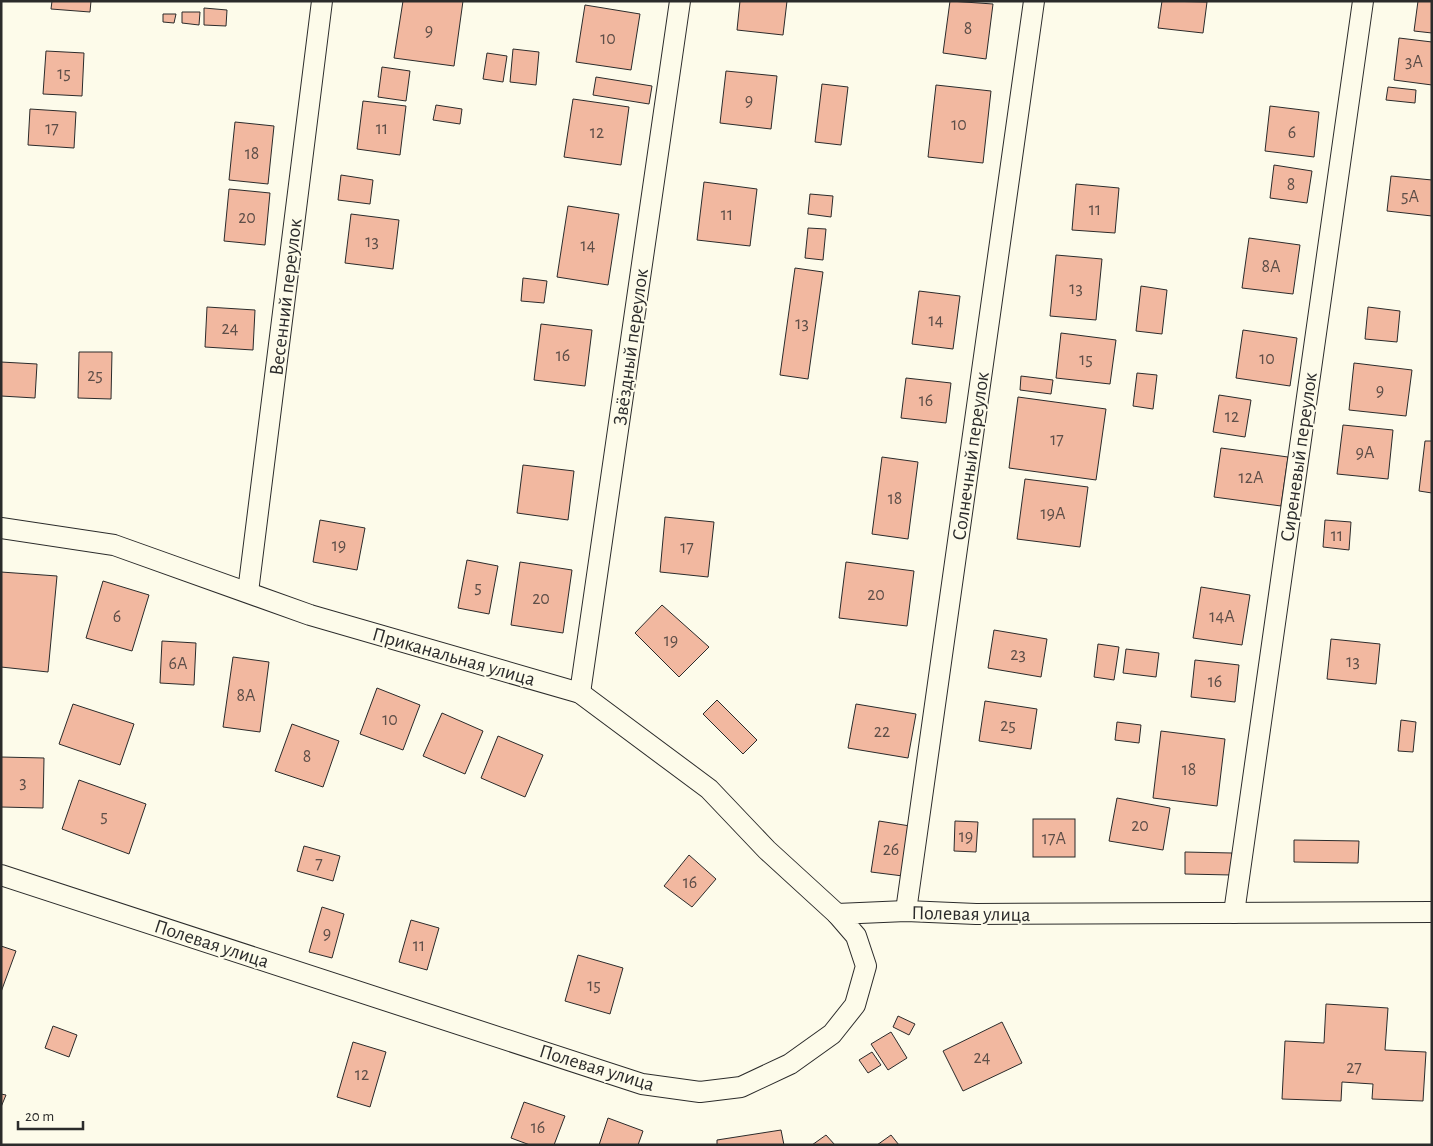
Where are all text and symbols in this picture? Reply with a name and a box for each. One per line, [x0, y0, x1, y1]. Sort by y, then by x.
house number: 8 [964, 20, 972, 38]
house number: 9 [425, 22, 433, 40]
house number: 10 [600, 30, 616, 48]
house number: 3А [1405, 53, 1423, 71]
house number: 15 [57, 65, 71, 83]
house number: 9 [745, 92, 753, 110]
house number: 10 [951, 116, 967, 134]
house number: 17 [45, 120, 59, 138]
house number: 11 [376, 120, 388, 138]
house number: 12 [590, 124, 604, 142]
house number: 6 [1288, 124, 1296, 142]
house number: 18 [245, 145, 259, 163]
house number: 8 [1287, 176, 1295, 194]
house number: 5А [1401, 188, 1419, 206]
house number: 11 [1089, 201, 1101, 219]
house number: 11 [721, 206, 733, 224]
house number: 20 [238, 209, 256, 227]
street label: Весенний переулок [266, 218, 306, 377]
house number: 13 [365, 233, 379, 251]
house number: 14 [581, 237, 596, 255]
house number: 8А [1261, 258, 1281, 276]
street label: Звёздный переулок [610, 267, 652, 427]
house number: 13 [1069, 280, 1083, 298]
house number: 14 [929, 312, 944, 330]
house number: 13 [795, 315, 809, 333]
house number: 24 [222, 320, 239, 338]
house number: 16 [556, 347, 570, 365]
house number: 10 [1259, 350, 1275, 368]
house number: 15 [1079, 351, 1093, 369]
house number: 25 [87, 367, 103, 385]
street label: Солнечный переулок [949, 371, 993, 542]
street label: Сиреневый переулок [1277, 371, 1321, 543]
house number: 9 [1376, 382, 1384, 400]
house number: 16 [919, 392, 933, 410]
house number: 12 [1225, 408, 1239, 426]
house number: 17 [1050, 431, 1064, 449]
house number: 9А [1355, 444, 1375, 462]
house number: 12А [1239, 469, 1264, 487]
house number: 18 [888, 490, 902, 508]
house number: 19А [1040, 505, 1066, 523]
house number: 11 [1331, 527, 1343, 545]
house number: 19 [332, 537, 346, 555]
house number: 17 [680, 539, 694, 557]
house number: 5 [474, 579, 482, 597]
house number: 20 [867, 586, 885, 604]
house number: 20 [532, 590, 550, 608]
house number: 6 [113, 608, 121, 626]
house number: 14А [1209, 608, 1235, 626]
street label: Приканальная улица [370, 624, 537, 690]
house number: 19 [664, 632, 678, 650]
house number: 23 [1010, 646, 1026, 664]
house number: 13 [1346, 653, 1360, 671]
house number: 6А [168, 655, 188, 673]
house number: 16 [1208, 673, 1222, 691]
house number: 8А [236, 687, 256, 705]
house number: 10 [382, 711, 398, 729]
house number: 25 [1000, 717, 1016, 735]
house number: 22 [874, 723, 890, 741]
house number: 8 [303, 748, 311, 766]
house number: 18 [1182, 761, 1196, 779]
house number: 3 [19, 774, 27, 792]
house number: 5 [100, 808, 108, 826]
house number: 20 [1131, 817, 1149, 835]
house number: 19 [959, 828, 973, 846]
house number: 17А [1042, 830, 1067, 848]
house number: 26 [883, 841, 899, 859]
house number: 7 [315, 855, 323, 873]
house number: 16 [683, 874, 697, 892]
street label: Полевая улица [911, 903, 1031, 925]
street label: Полевая улица [152, 916, 272, 972]
house number: 9 [323, 925, 331, 943]
house number: 11 [413, 937, 425, 955]
house number: 15 [587, 977, 601, 995]
street label: Полевая улица [537, 1041, 657, 1095]
house number: 24 [974, 1049, 991, 1067]
house number: 27 [1346, 1059, 1362, 1077]
house number: 12 [355, 1066, 369, 1084]
scale bar [18, 1098, 82, 1130]
text: 20 m [25, 1109, 54, 1124]
house number: 16 [531, 1119, 545, 1137]

